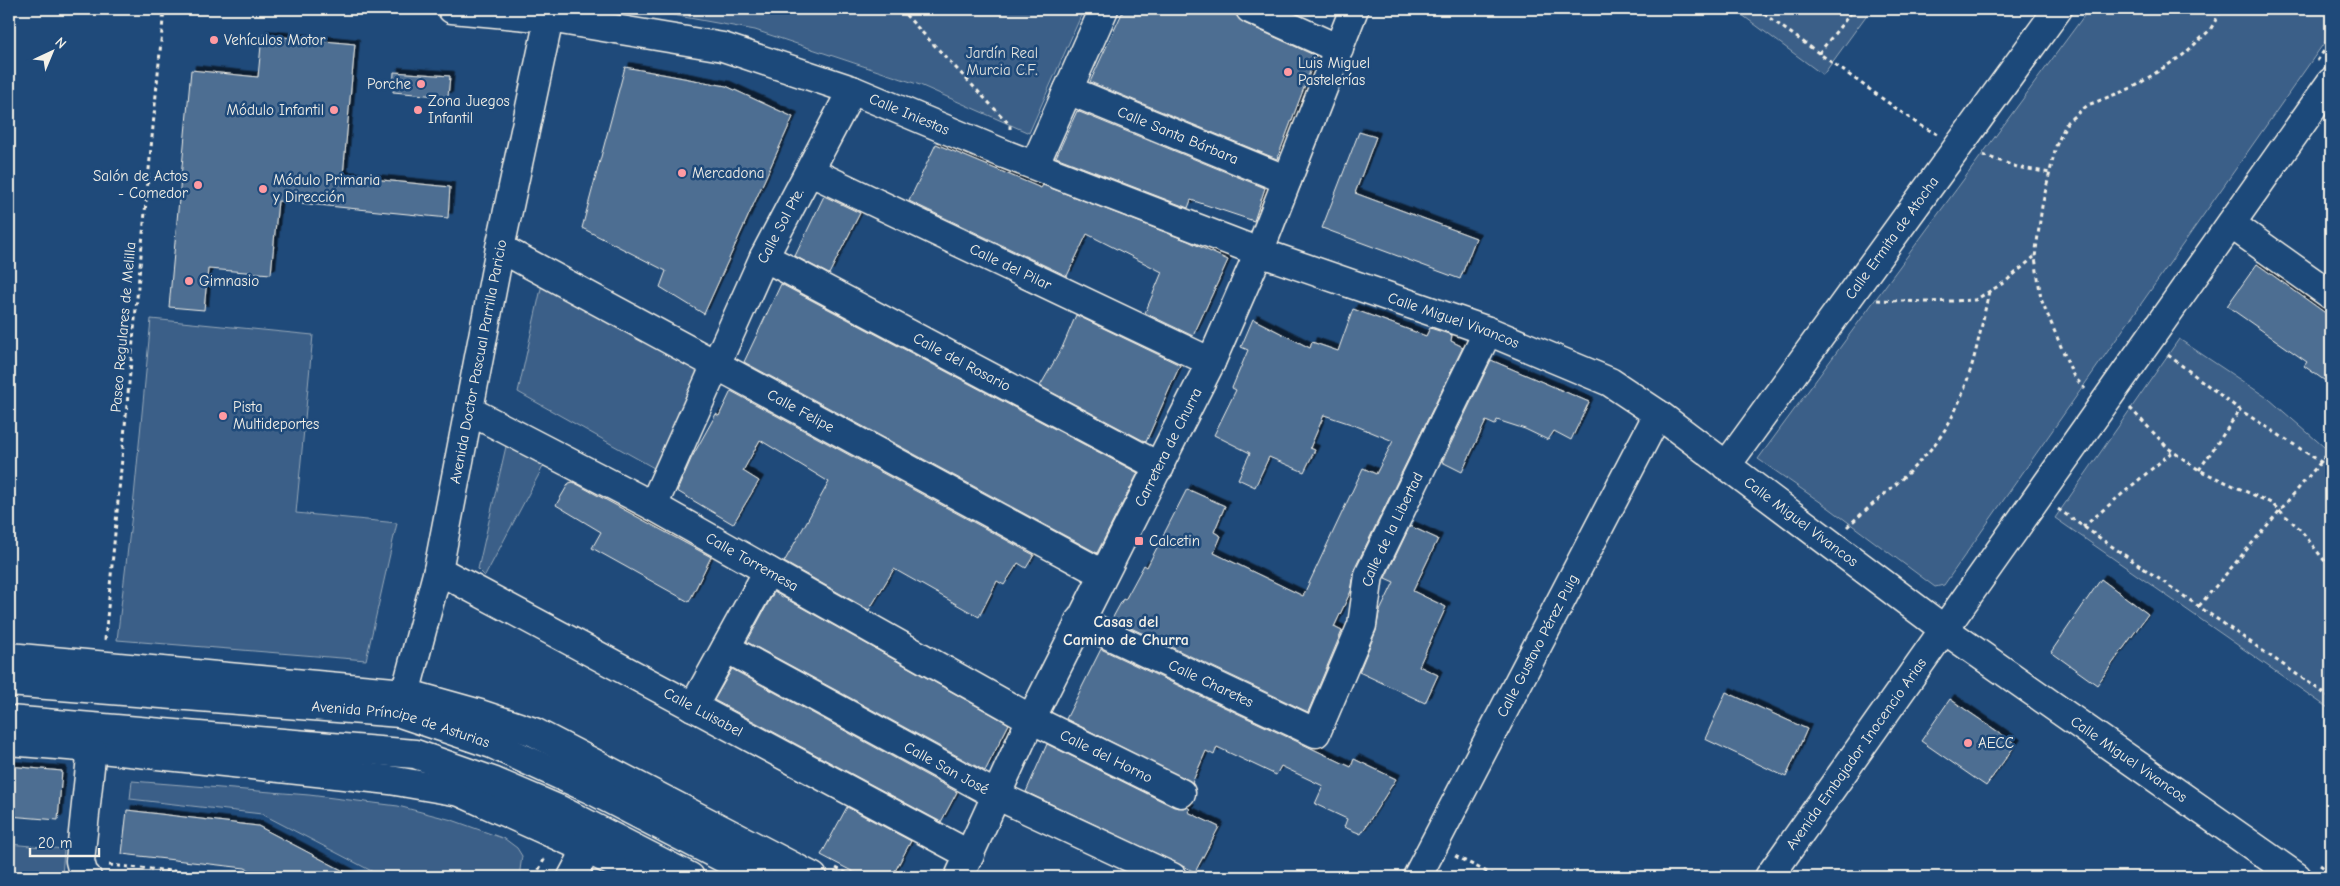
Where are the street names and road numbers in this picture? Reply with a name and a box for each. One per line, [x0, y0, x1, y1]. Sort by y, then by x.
street label: Calle Iniestas [867, 89, 952, 139]
street label: Calle Santa Bárbara [1115, 102, 1241, 168]
street label: Calle Ermita de Atocha [1841, 173, 1942, 303]
street label: Calle Sol Pte. [753, 185, 808, 266]
street label: Avenida Doctor Pascual Parrilla Paricio [446, 238, 511, 485]
street label: Calle del Pilar [967, 240, 1055, 294]
street label: Paseo Regulares de Melilla [107, 241, 139, 413]
street label: Calle Miguel Vivancos [1386, 288, 1522, 352]
street label: Calle del Rosario [910, 329, 1014, 395]
street label: Calle Felipe [764, 385, 838, 436]
street label: Carretera de Churra [1131, 385, 1205, 510]
street label: Calle de la Libertad [1359, 469, 1427, 587]
street label: Calle Miguel Vivancos [1740, 473, 1862, 570]
street label: Calle Torremesa [703, 529, 802, 595]
street label: Calle Gustavo Pérez Puig [1493, 571, 1582, 720]
street label: Avenida Embajador Inocencio Arias [1782, 654, 1930, 853]
street label: Calle Charetes [1166, 656, 1256, 711]
street label: Calle Luisabel [661, 684, 746, 741]
street label: Avenida Príncipe de Asturias [311, 697, 492, 752]
street label: Calle Miguel Vivancos [2067, 712, 2191, 806]
street label: Calle del Horno [1057, 726, 1156, 787]
street label: Calle San José [901, 738, 992, 799]

